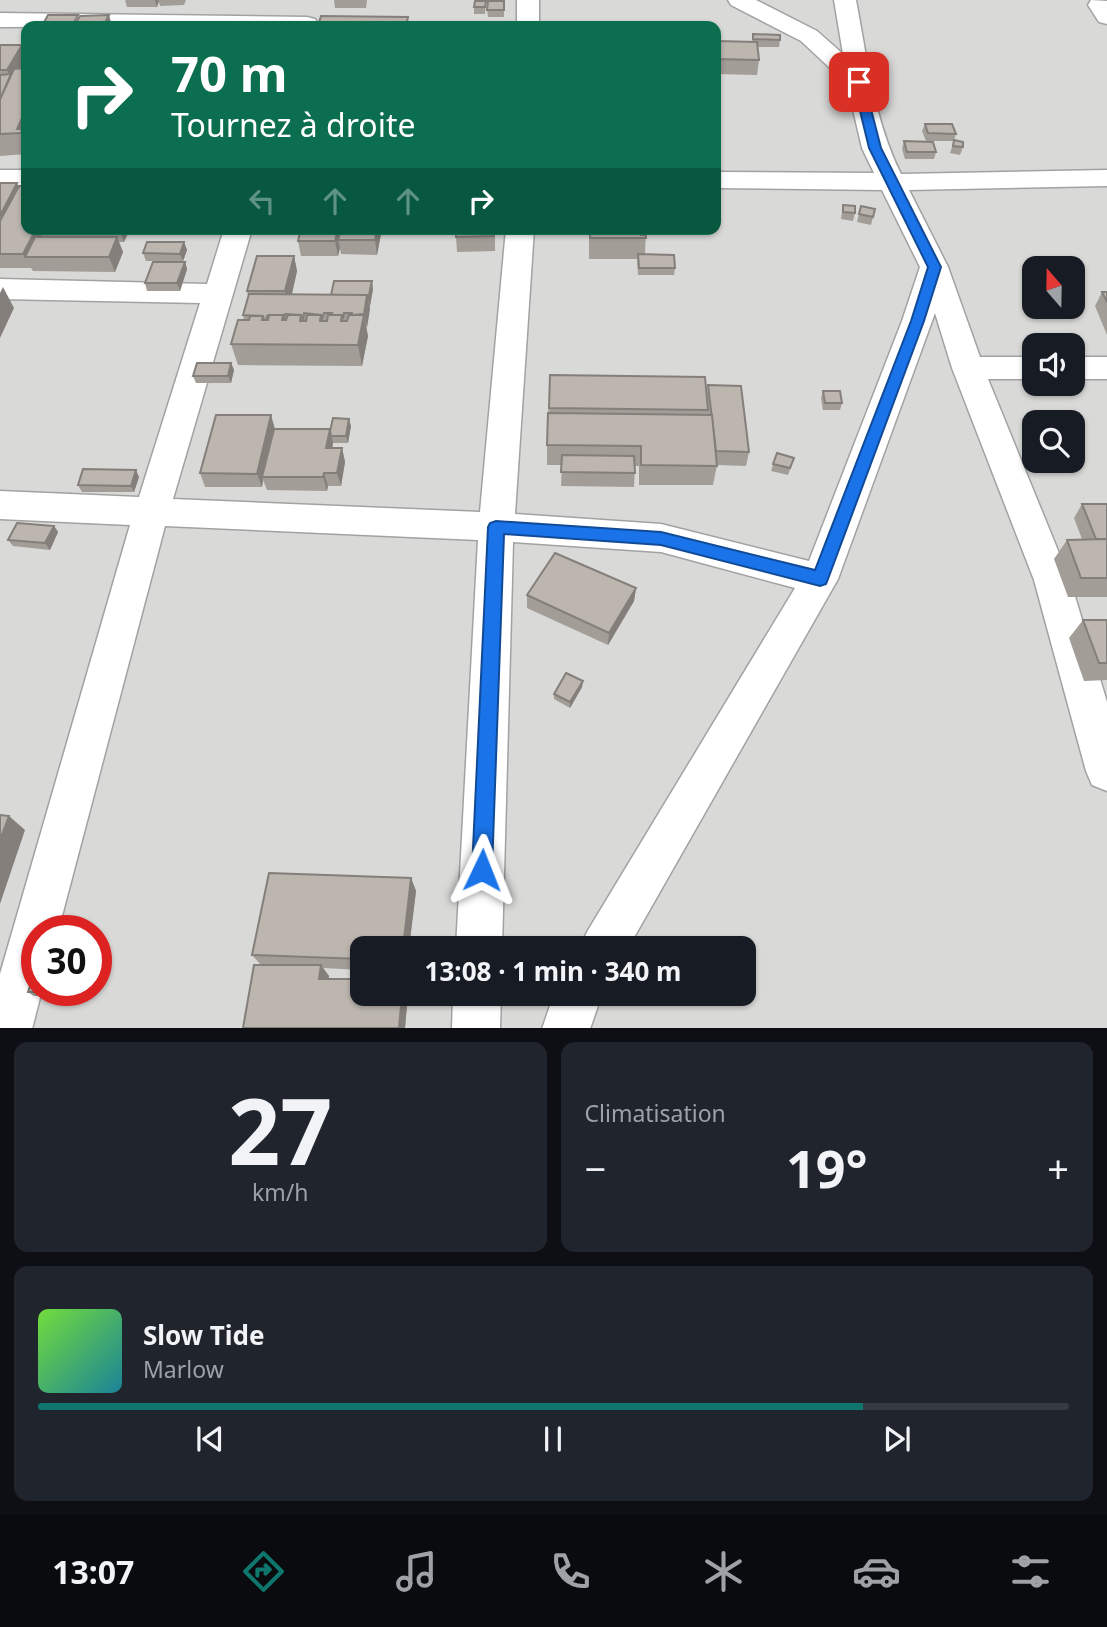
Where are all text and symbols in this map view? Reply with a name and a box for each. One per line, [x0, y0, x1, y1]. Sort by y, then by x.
text: 70 m [171, 40, 288, 106]
icon: right [56, 49, 147, 140]
pin [829, 52, 889, 112]
icon: arrive [840, 63, 878, 101]
text: Tournez à droite [171, 103, 416, 146]
icon: left [243, 182, 281, 220]
icon: ahead [316, 182, 354, 220]
icon: ahead [389, 182, 427, 220]
icon: right [462, 182, 500, 220]
north arrow [1022, 256, 1085, 318]
map controls [1022, 256, 1085, 473]
button: sound [1022, 333, 1085, 396]
button: search [1022, 410, 1085, 473]
position arrow [445, 833, 519, 907]
speed limit sign: 30 [21, 915, 112, 1006]
text: 13:08 · 1 min · 340 m [425, 953, 681, 989]
text: 27 [228, 1068, 332, 1192]
text: Climatisation [585, 1097, 726, 1129]
text: 19° [786, 1132, 868, 1203]
text: − [585, 1142, 606, 1194]
text: + [1047, 1142, 1069, 1194]
text: km/h [252, 1176, 309, 1208]
text: Slow Tide [143, 1317, 265, 1353]
text: Marlow [143, 1353, 224, 1385]
icon: previous [191, 1420, 229, 1458]
icon: pause [534, 1420, 572, 1458]
icon: next [878, 1420, 916, 1458]
icon: directions [239, 1547, 288, 1596]
icon: music [392, 1547, 441, 1596]
icon: phone [546, 1547, 595, 1596]
icon: climate [699, 1547, 748, 1596]
icon: car [852, 1547, 901, 1596]
icon: filters [1006, 1547, 1055, 1596]
text: 13:07 [52, 1550, 134, 1593]

